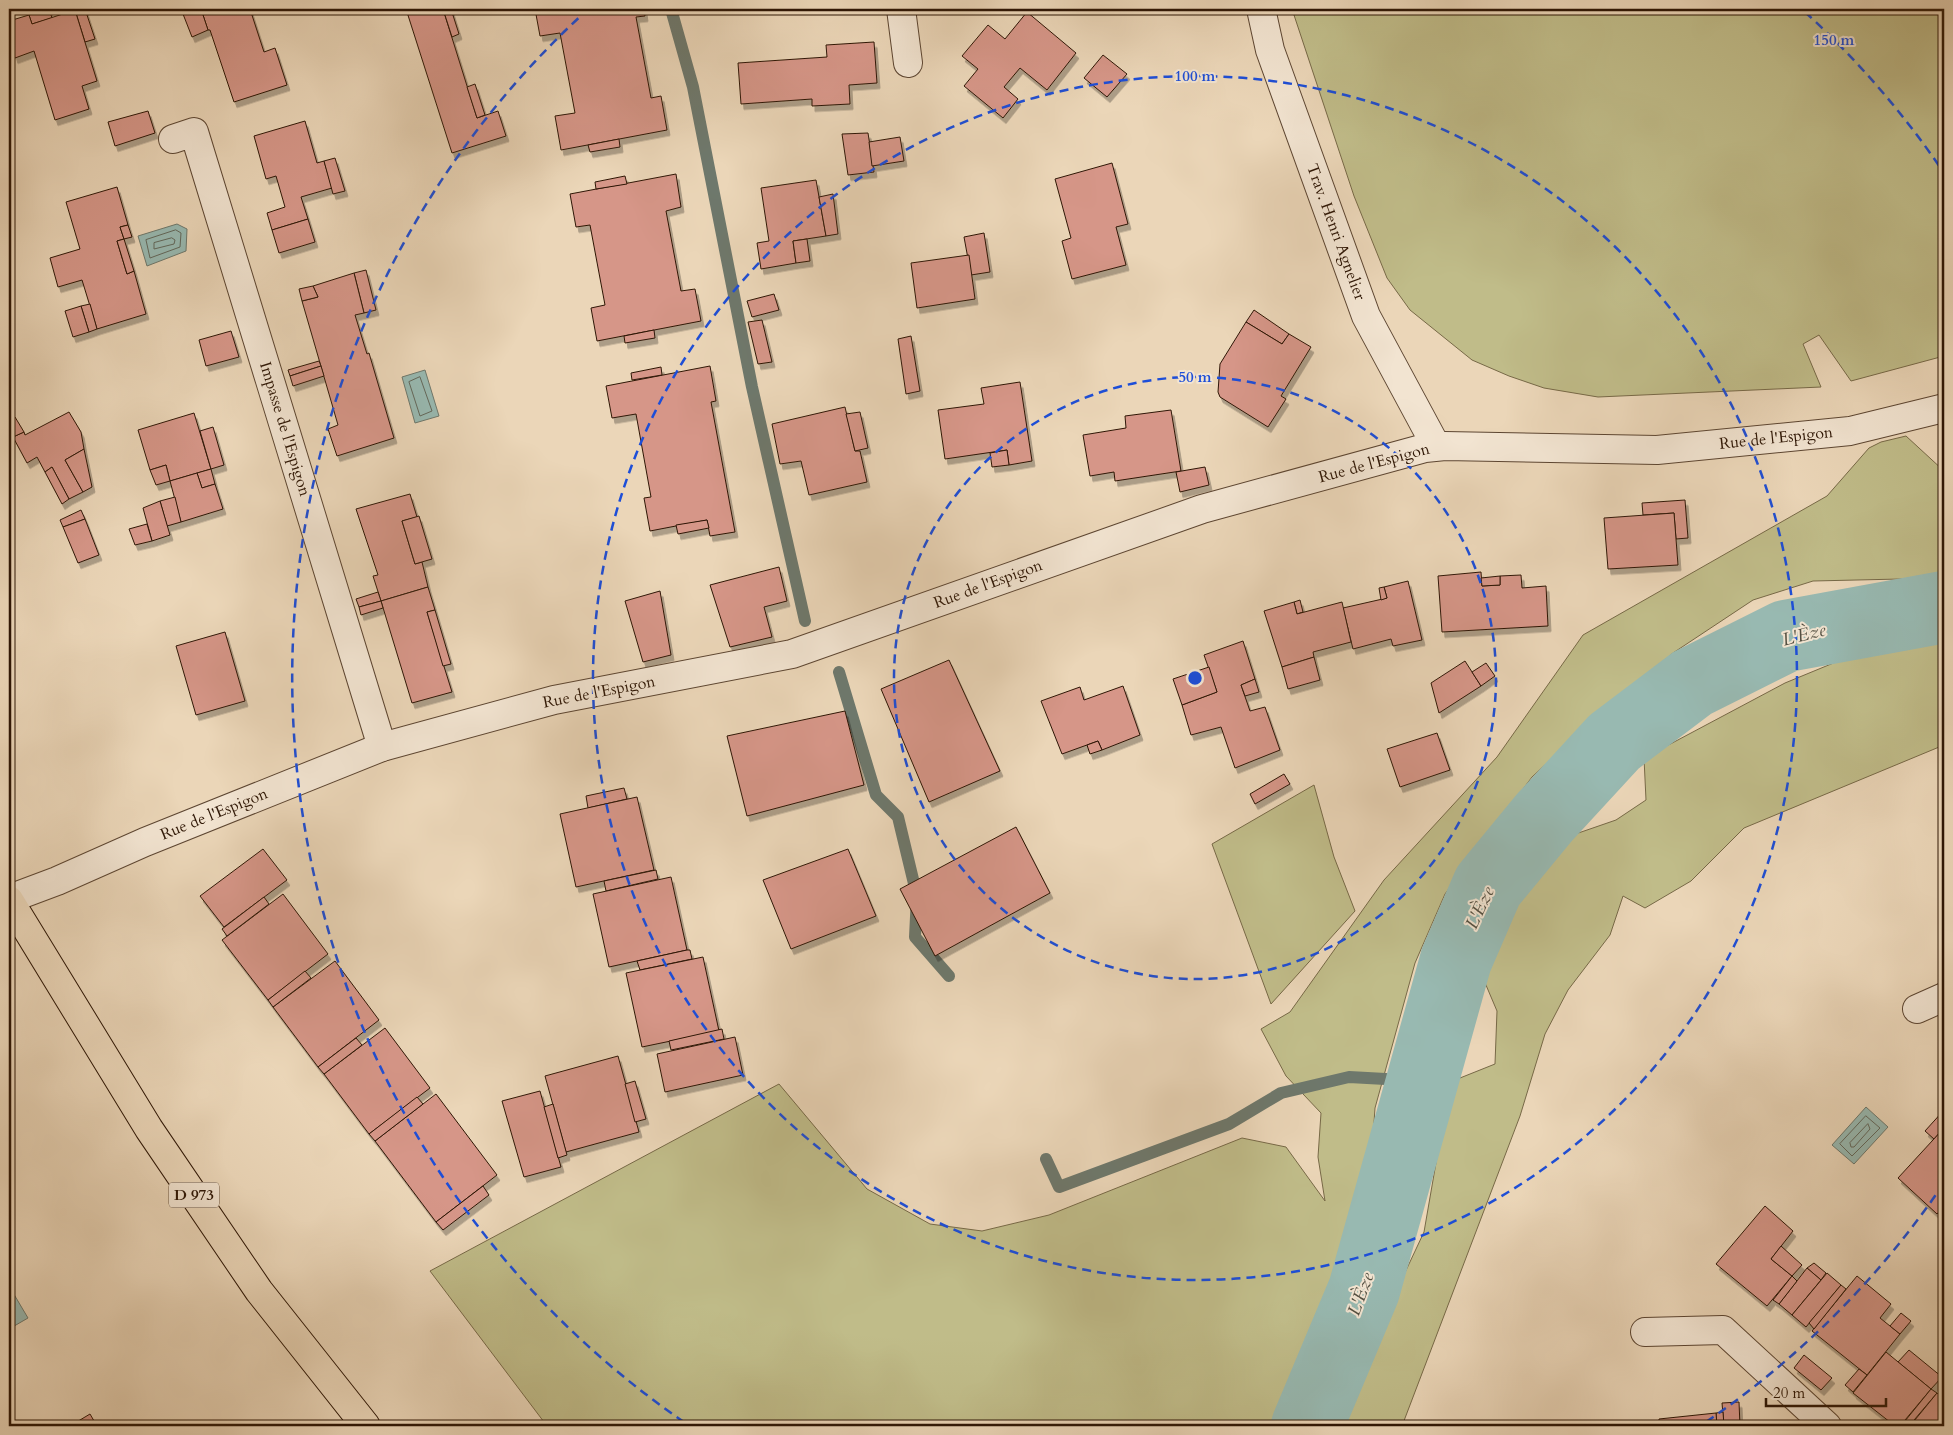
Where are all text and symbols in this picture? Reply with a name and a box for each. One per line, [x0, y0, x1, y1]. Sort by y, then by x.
text: 150 m [1814, 30, 1855, 50]
text: 100 m [1175, 66, 1216, 86]
street label: Trav. Henri Agnelier [1301, 161, 1371, 303]
street label: Impasse de l'Espigon [254, 359, 316, 499]
text: 50 m [1178, 367, 1212, 387]
street label: Rue de l'Espigon [1718, 421, 1834, 455]
street label: Rue de l'Espigon [1316, 438, 1432, 488]
street label: Rue de l'Espigon [931, 554, 1045, 614]
water label: L'Èze [1780, 617, 1830, 652]
centre of rings [1186, 669, 1204, 687]
street label: Rue de l'Espigon [541, 670, 657, 714]
street label: Rue de l'Espigon [157, 782, 271, 846]
water label: L'Èze [1459, 882, 1501, 933]
road number: D 973 [169, 1182, 219, 1208]
water label: L'Èze [1342, 1268, 1381, 1319]
scale bar [1766, 1375, 1886, 1407]
text: 20 m [1773, 1383, 1805, 1403]

